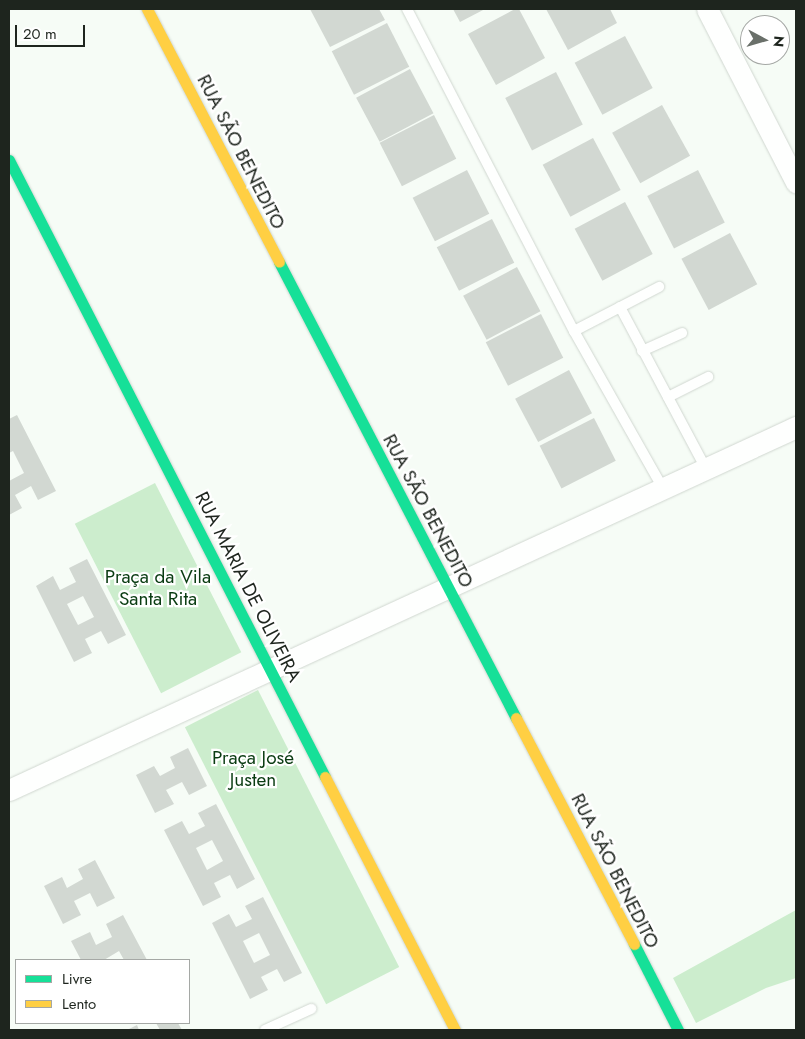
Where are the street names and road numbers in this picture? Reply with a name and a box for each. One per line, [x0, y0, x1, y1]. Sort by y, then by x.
street label: RUA SÃO BENEDITO [192, 71, 290, 233]
street label: RUA SÃO BENEDITO [378, 430, 478, 592]
street label: RUA MARIA DE OLIVEIRA [190, 488, 306, 686]
street label: RUA SÃO BENEDITO [566, 790, 664, 952]

